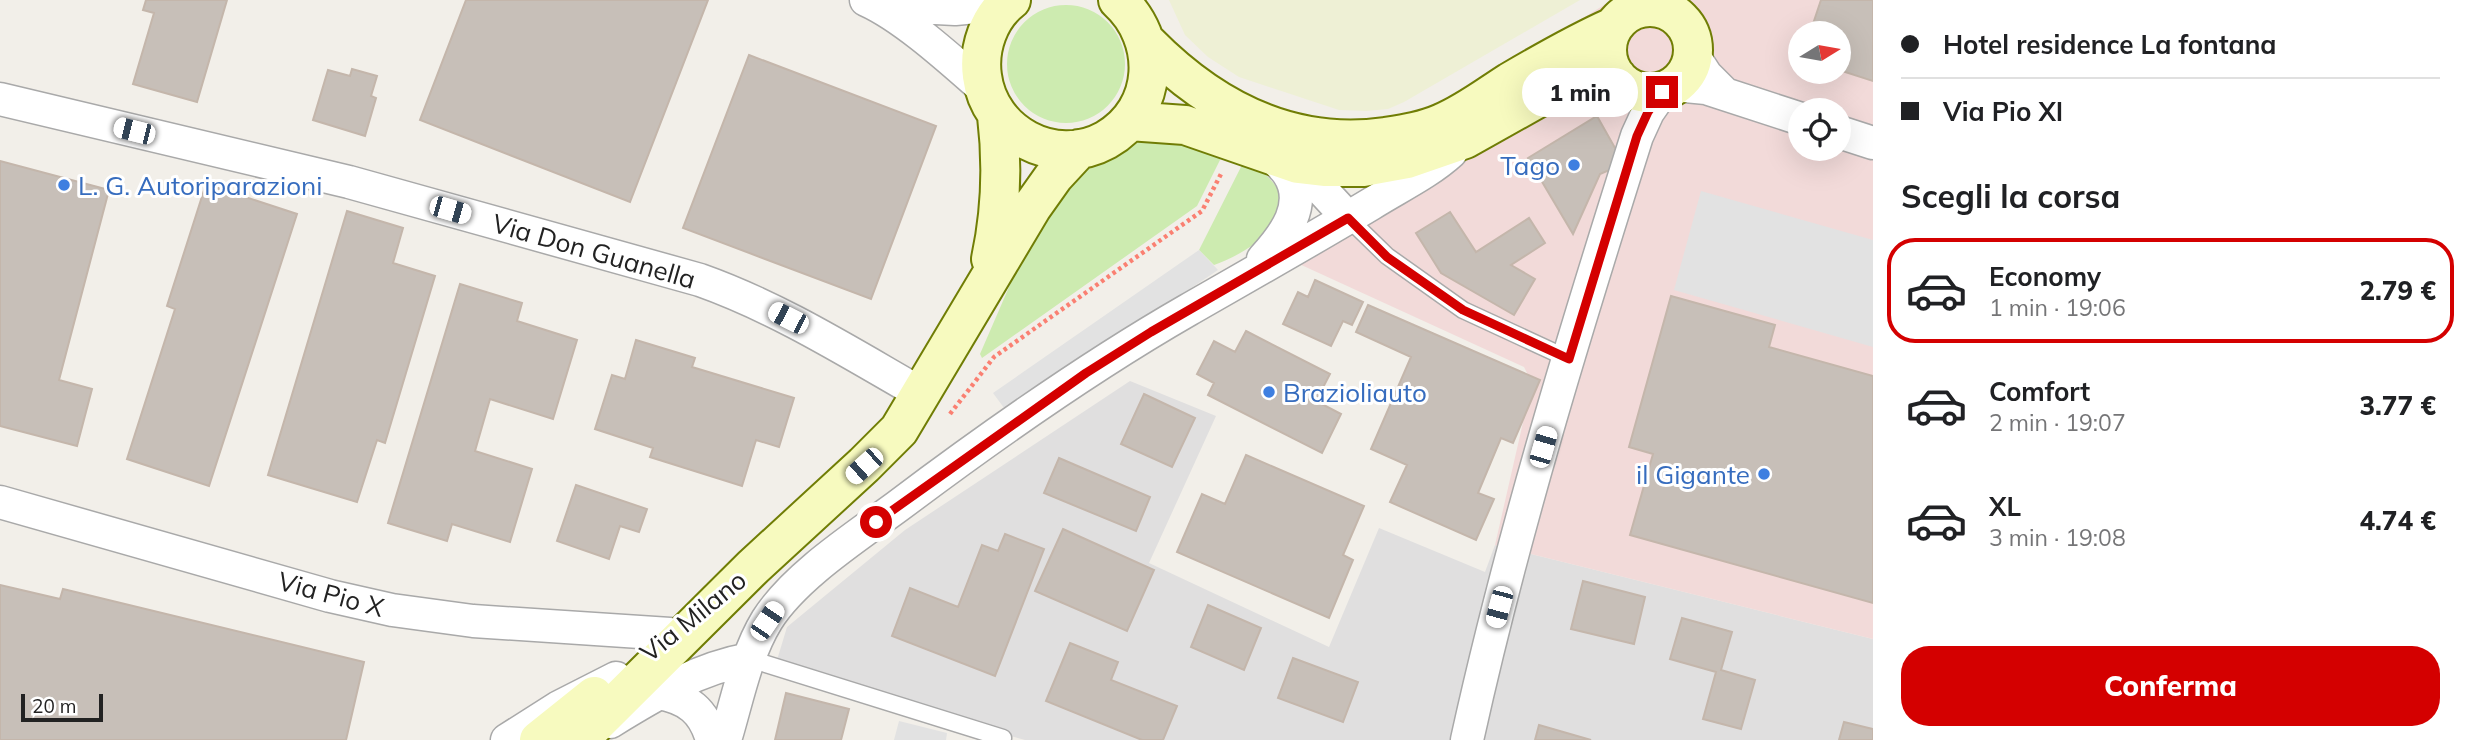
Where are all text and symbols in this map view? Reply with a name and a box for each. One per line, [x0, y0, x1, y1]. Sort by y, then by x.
north arrow [1788, 21, 1852, 84]
map controls [1788, 21, 1851, 161]
text: Hotel residence La fontana [1943, 28, 2276, 61]
callout: 1 min [1522, 68, 1638, 116]
route end [1646, 76, 1678, 108]
text: 1 min [1549, 78, 1611, 107]
text: Via Pio XI [1943, 95, 2063, 128]
button: locate [1788, 98, 1851, 161]
car [112, 116, 157, 146]
place label: Tago [1500, 149, 1560, 182]
marker: Tago [1566, 157, 1582, 173]
place label: L. G. Autoriparazioni [78, 169, 323, 202]
text: Scegli la corsa [1901, 176, 2120, 216]
marker: L. G. Autoriparazioni [56, 177, 72, 193]
car [427, 194, 474, 226]
street label: Via Don Guanella [489, 206, 699, 296]
icon: car [1905, 259, 1968, 322]
text: Economy [1989, 260, 2101, 293]
text: 2.79 € [2360, 274, 2436, 307]
text: 1 min · 19:06 [1989, 293, 2126, 322]
car [765, 299, 812, 337]
icon: car [1905, 374, 1968, 437]
text: Comfort [1989, 375, 2090, 408]
place label: Brazioliauto [1283, 376, 1427, 409]
marker: Brazioliauto [1261, 384, 1277, 400]
text: 3.77 € [2360, 389, 2436, 422]
text: 2 min · 19:07 [1989, 408, 2126, 437]
car [1528, 424, 1559, 470]
car [842, 444, 887, 488]
place label: il Gigante [1636, 458, 1750, 491]
marker: il Gigante [1756, 466, 1772, 482]
icon: car [1905, 489, 1968, 552]
text: XL [1989, 490, 2021, 523]
text: 4.74 € [2360, 504, 2436, 537]
route start [860, 506, 892, 538]
text: 3 min · 19:08 [1989, 523, 2126, 552]
street label: Via Milano [633, 563, 753, 669]
street label: Via Pio X [274, 564, 388, 624]
car [1484, 584, 1515, 630]
car [747, 598, 788, 644]
button: Conferma [1901, 646, 2440, 726]
scale bar [21, 691, 103, 723]
text: 20 m [32, 694, 76, 718]

